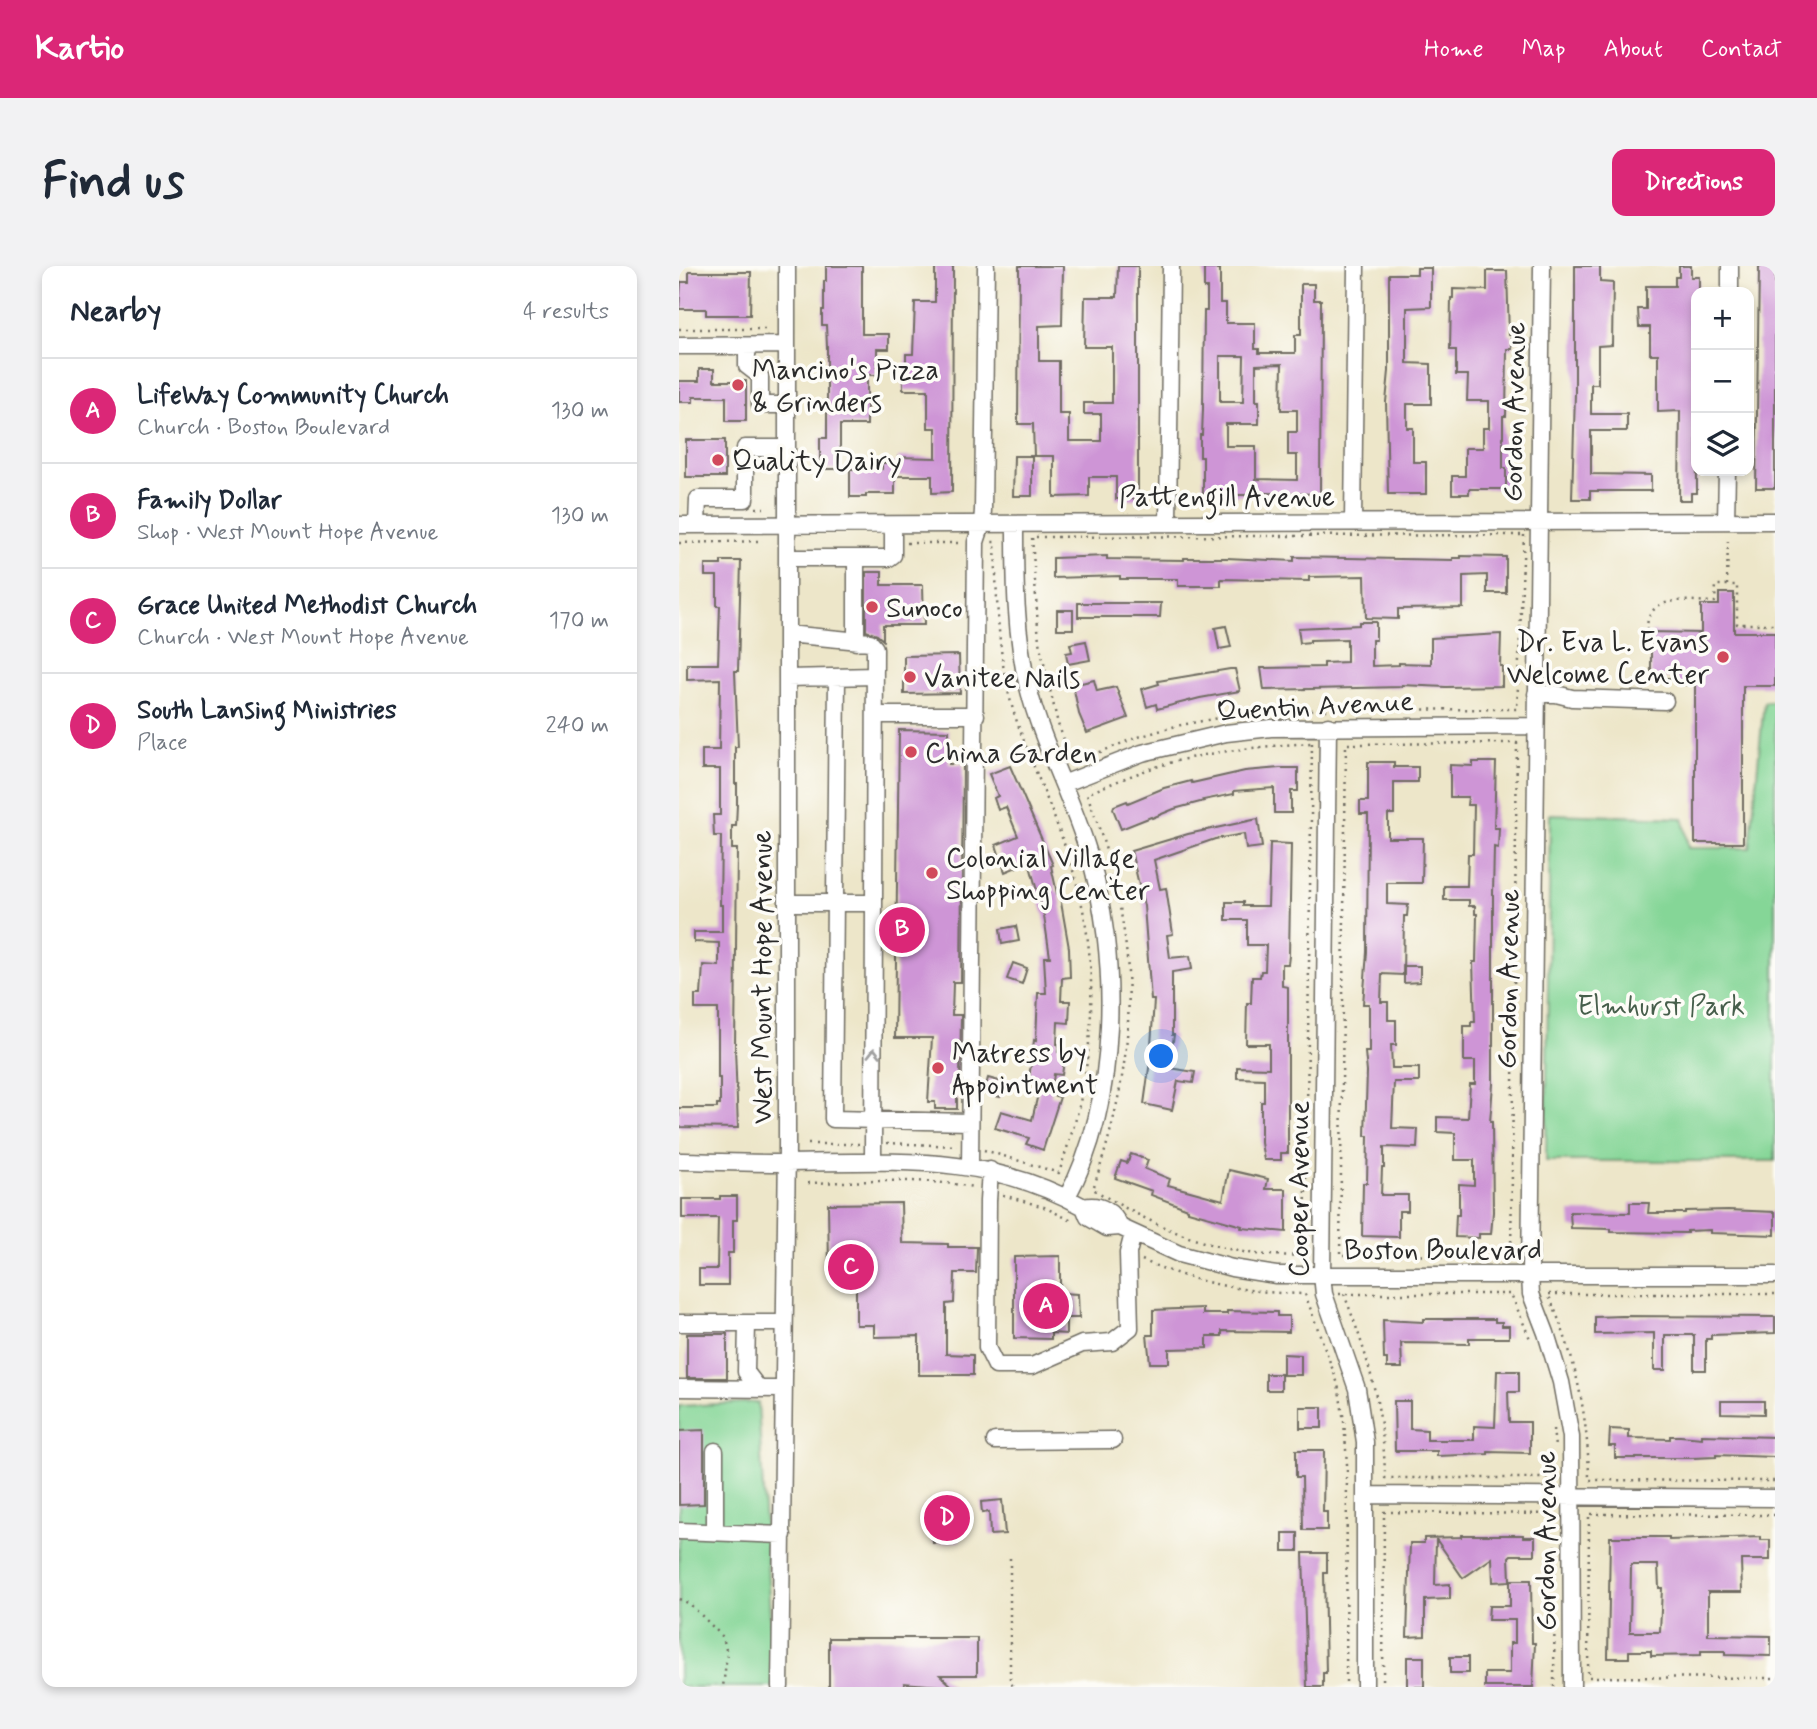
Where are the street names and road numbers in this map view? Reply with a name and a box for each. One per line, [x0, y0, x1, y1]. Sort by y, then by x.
street label: Gordon Avenue [1495, 322, 1536, 502]
street label: Pattengill Avenue [1119, 480, 1335, 520]
street label: Quentin Avenue [1216, 684, 1415, 731]
street label: West Mount Hope Avenue [745, 830, 782, 1124]
street label: Gordon Avenue [1489, 889, 1530, 1069]
street label: Cooper Avenue [1282, 1101, 1319, 1277]
street label: Boston Boulevard [1344, 1233, 1542, 1270]
street label: Gordon Avenue [1529, 1451, 1566, 1631]

